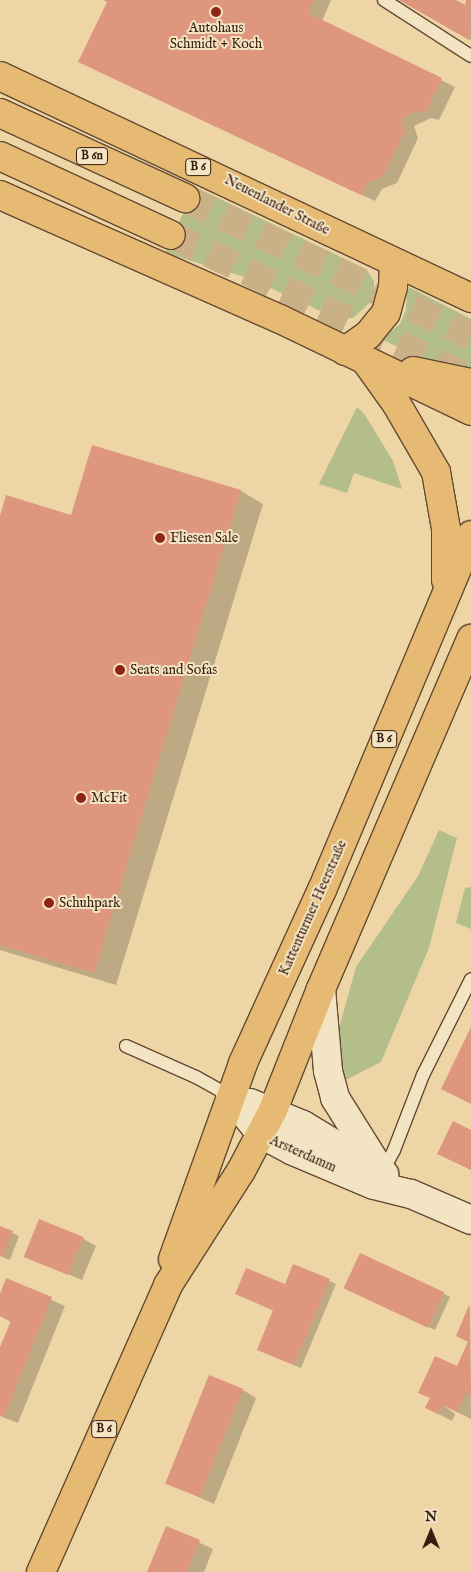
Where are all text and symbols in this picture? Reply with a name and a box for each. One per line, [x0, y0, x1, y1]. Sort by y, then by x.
marker: Autohaus Schmidt + Koch [210, 6, 222, 18]
place label: Autohaus Schmidt + Koch [170, 20, 262, 52]
road number: B 6n [76, 146, 108, 166]
road number: B 6 [184, 158, 212, 176]
street label: Neuenlander Straße [222, 171, 332, 239]
place label: Fliesen Sale [170, 530, 238, 546]
marker: Fliesen Sale [154, 532, 166, 544]
place label: Seats and Sofas [130, 662, 217, 678]
marker: Seats and Sofas [114, 664, 126, 676]
road number: B 6 [370, 730, 398, 749]
place label: McFit [91, 790, 127, 806]
marker: McFit [75, 792, 87, 804]
street label: Kattenturmer Heerstraße [276, 838, 350, 978]
place label: Schuhpark [59, 895, 120, 911]
marker: Schuhpark [43, 897, 55, 909]
street label: Arsterdamm [267, 1132, 339, 1176]
road number: B 6 [90, 1420, 118, 1438]
north arrow [406, 1507, 456, 1557]
text: N [425, 1508, 437, 1526]

